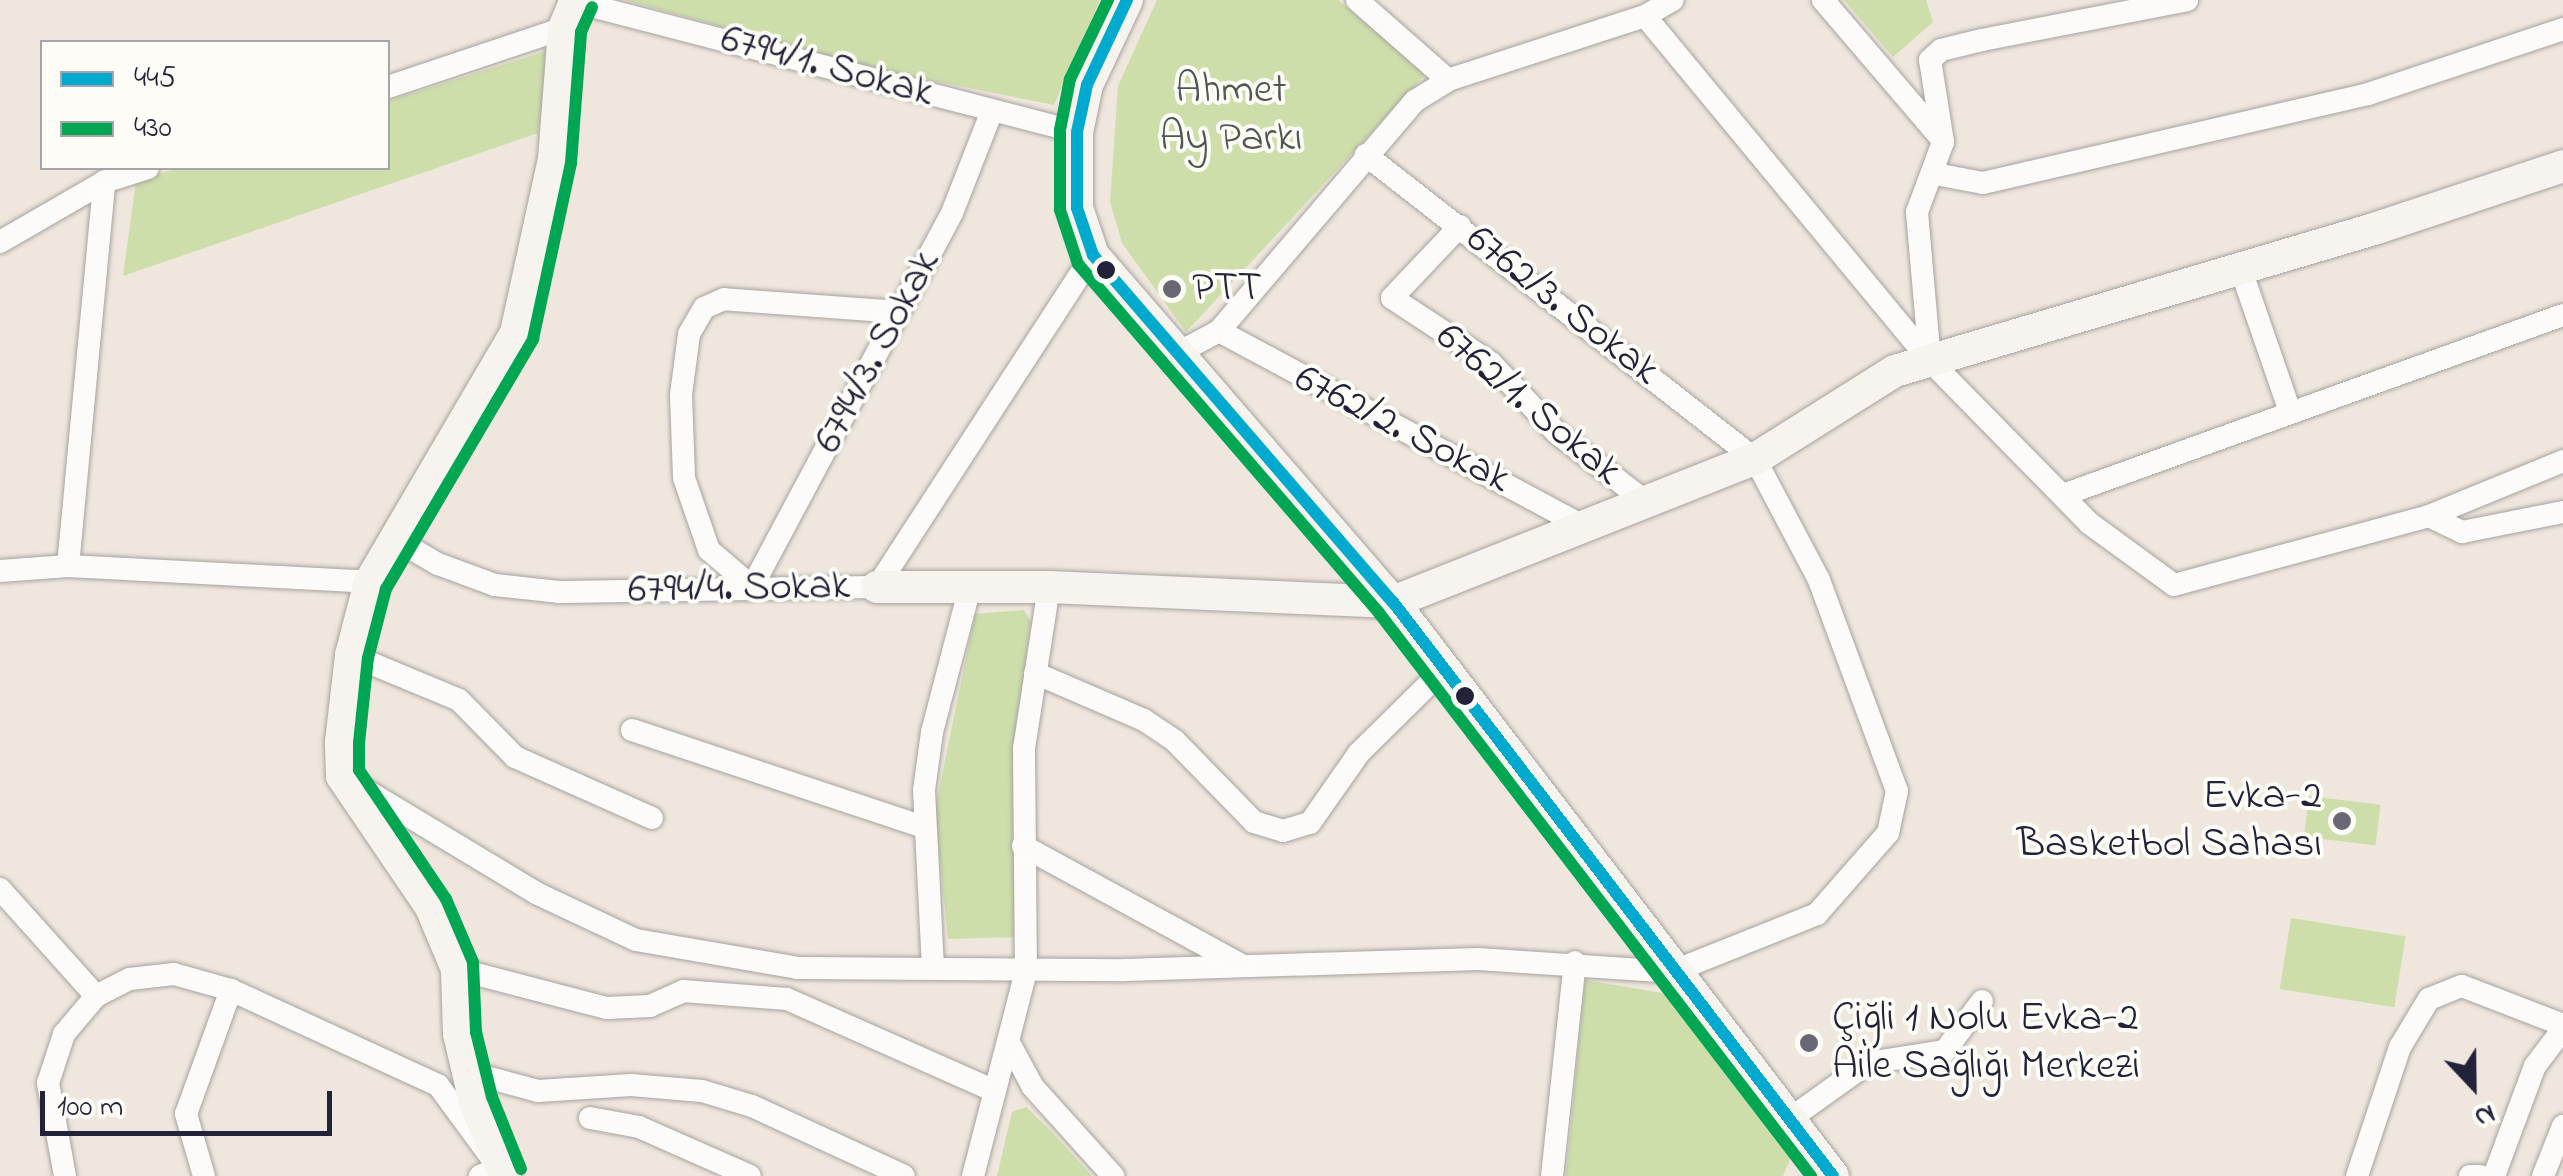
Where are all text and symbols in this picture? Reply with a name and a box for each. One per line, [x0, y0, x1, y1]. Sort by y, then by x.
street label: 6794/1. Sokak [715, 14, 939, 120]
legend [40, 40, 390, 170]
text: 445 [134, 57, 176, 101]
park label: Ahmet Ay Parkı [1159, 66, 1303, 164]
text: 430 [134, 107, 172, 151]
street label: 6762/3. Sokak [1455, 215, 1669, 397]
street label: 6794/3. Sokak [804, 242, 952, 462]
unlabelled marker [1096, 260, 1116, 280]
place label: PTT [1192, 264, 1262, 314]
marker: PTT [1161, 278, 1183, 300]
street label: 6762/1. Sokak [1425, 313, 1631, 497]
street label: 6762/2. Sokak [1286, 354, 1518, 506]
street label: 6794/4. Sokak [628, 562, 850, 616]
unlabelled marker [1455, 686, 1475, 706]
place label: Evka-2 Basketbol Sahası [2017, 772, 2322, 870]
marker: Evka-2 Basketbol Sahası [2331, 810, 2353, 832]
place label: Çiğli 1 Nolu Evka-2 Aile Sağlığı Merkezi [1832, 994, 2140, 1092]
marker: Çiğli 1 Nolu Evka-2 Aile Sağlığı Merkezi [1796, 1030, 1822, 1056]
north arrow [2423, 1036, 2523, 1136]
scale bar [45, 1071, 338, 1133]
text: 100 m [57, 1086, 123, 1130]
text: N [2468, 1092, 2501, 1137]

